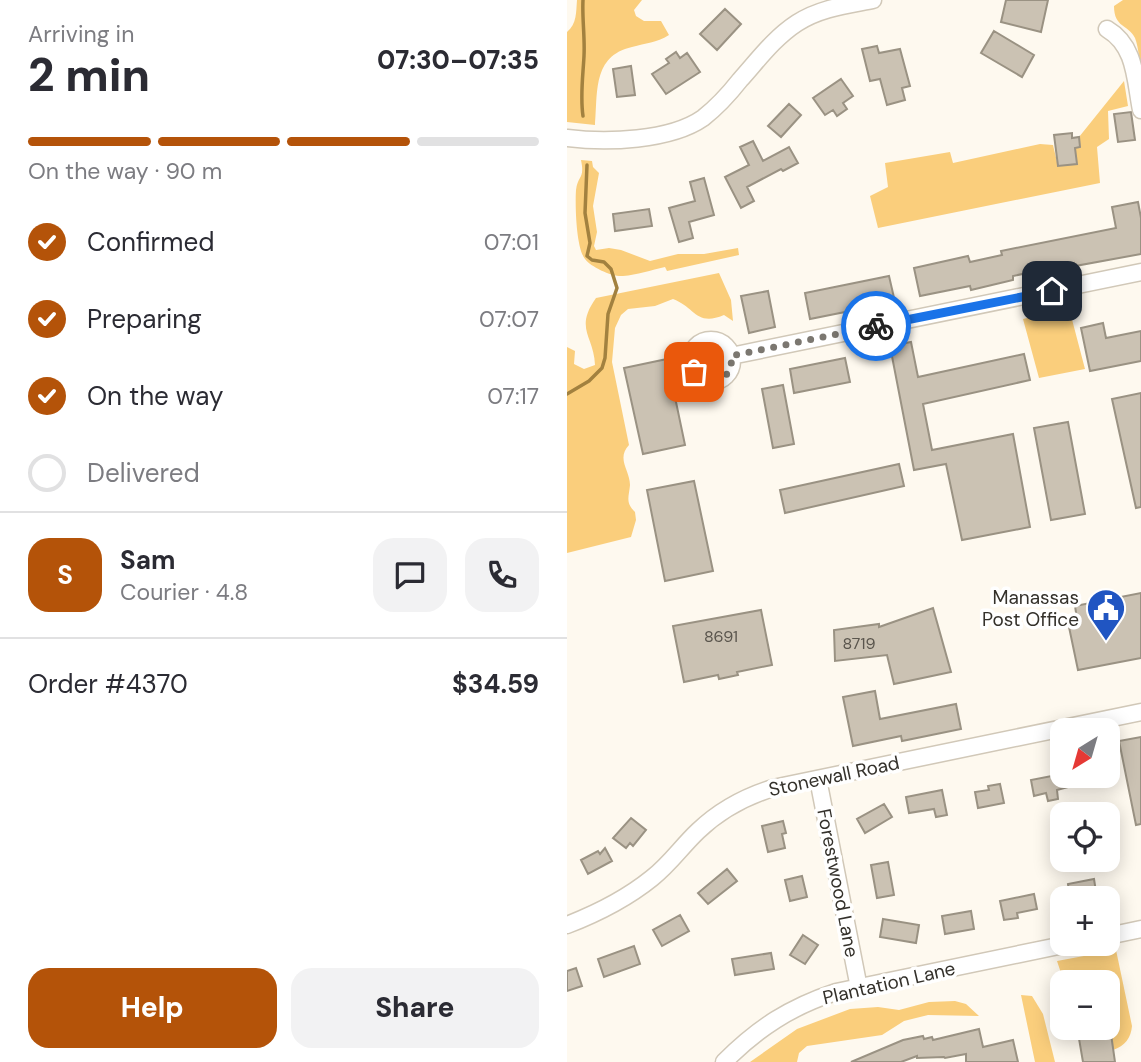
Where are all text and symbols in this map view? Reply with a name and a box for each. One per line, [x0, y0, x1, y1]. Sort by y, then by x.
text: Arriving in [28, 19, 134, 49]
text: 07:30–07:35 [377, 43, 539, 77]
text: 2 min [28, 45, 150, 105]
text: On the way · 90 m [28, 156, 222, 186]
icon: check [28, 223, 66, 261]
text: Confirmed [87, 225, 214, 259]
text: 07:01 [484, 227, 539, 257]
pin [1022, 261, 1082, 321]
icon: home [1033, 272, 1071, 310]
courier [841, 291, 911, 361]
icon: check [28, 300, 66, 338]
text: Preparing [87, 302, 202, 336]
text: 07:07 [479, 304, 539, 334]
icon: bike [857, 307, 895, 345]
pin [664, 342, 724, 402]
icon: bag [675, 353, 713, 391]
icon: check [28, 377, 66, 415]
text: On the way [87, 379, 223, 413]
text: 07:17 [487, 381, 539, 411]
text: Delivered [87, 456, 200, 490]
button: chat [373, 538, 447, 612]
button: phone [465, 538, 539, 612]
text: Sam [120, 543, 175, 577]
text: S [57, 558, 73, 592]
text: Courier · 4.8 [120, 577, 248, 607]
place label: Manassas Post Office [982, 585, 1079, 632]
public building icon: Manassas Post Office [1085, 587, 1127, 642]
house number: 8691 [704, 626, 738, 647]
house number: 8719 [843, 633, 875, 654]
text: Order #4370 [28, 667, 188, 701]
text: $34.59 [452, 667, 539, 701]
north arrow [1050, 718, 1120, 788]
map controls [1050, 718, 1120, 1040]
street label: Stonewall Road [766, 750, 902, 802]
button: locate [1050, 802, 1120, 872]
street label: Forestwood Lane [811, 807, 865, 959]
button: + [1050, 886, 1120, 956]
street label: Plantation Lane [820, 956, 958, 1010]
button: Help [28, 968, 277, 1048]
button: Share [291, 968, 539, 1048]
button: − [1050, 970, 1120, 1040]

